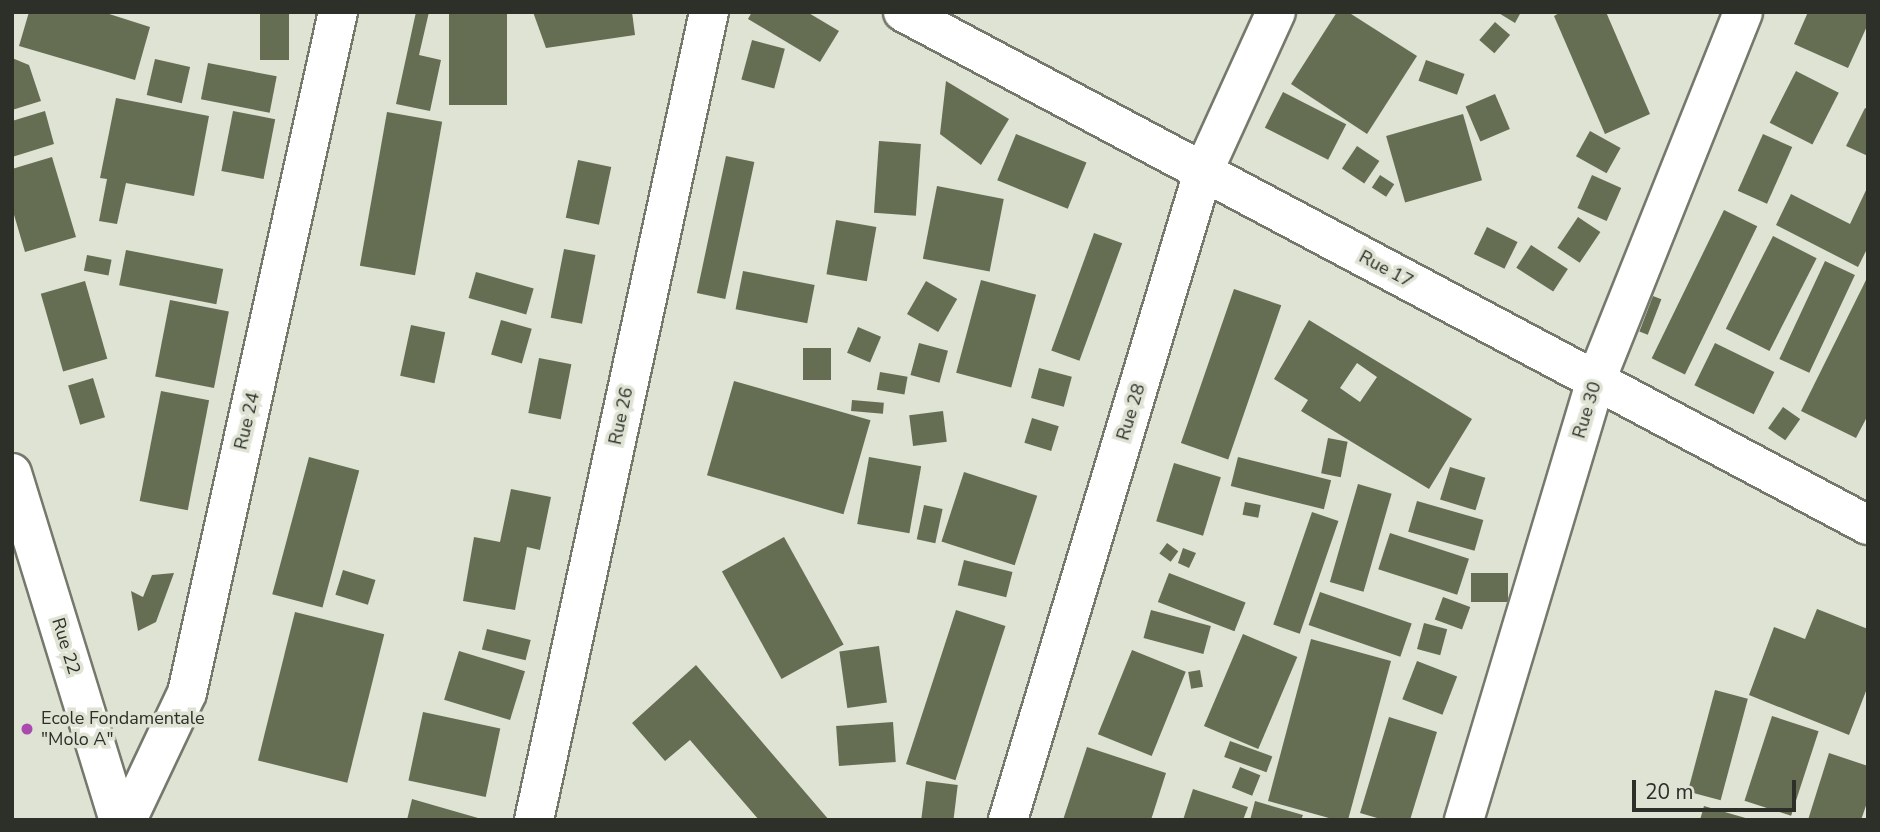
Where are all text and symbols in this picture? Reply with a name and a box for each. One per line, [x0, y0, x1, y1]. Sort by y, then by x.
street label: Rue 17 [1355, 246, 1417, 292]
street label: Rue 30 [1568, 379, 1606, 441]
street label: Rue 28 [1112, 381, 1150, 443]
street label: Rue 26 [604, 385, 638, 447]
street label: Rue 24 [230, 390, 264, 452]
street label: Rue 22 [47, 615, 85, 677]
place label: Ecole Fondamentale "Molo A" [41, 708, 205, 750]
marker: Ecole Fondamentale "Molo A" [19, 721, 35, 737]
scale bar [1635, 766, 1800, 810]
text: 20 m [1645, 778, 1694, 806]

